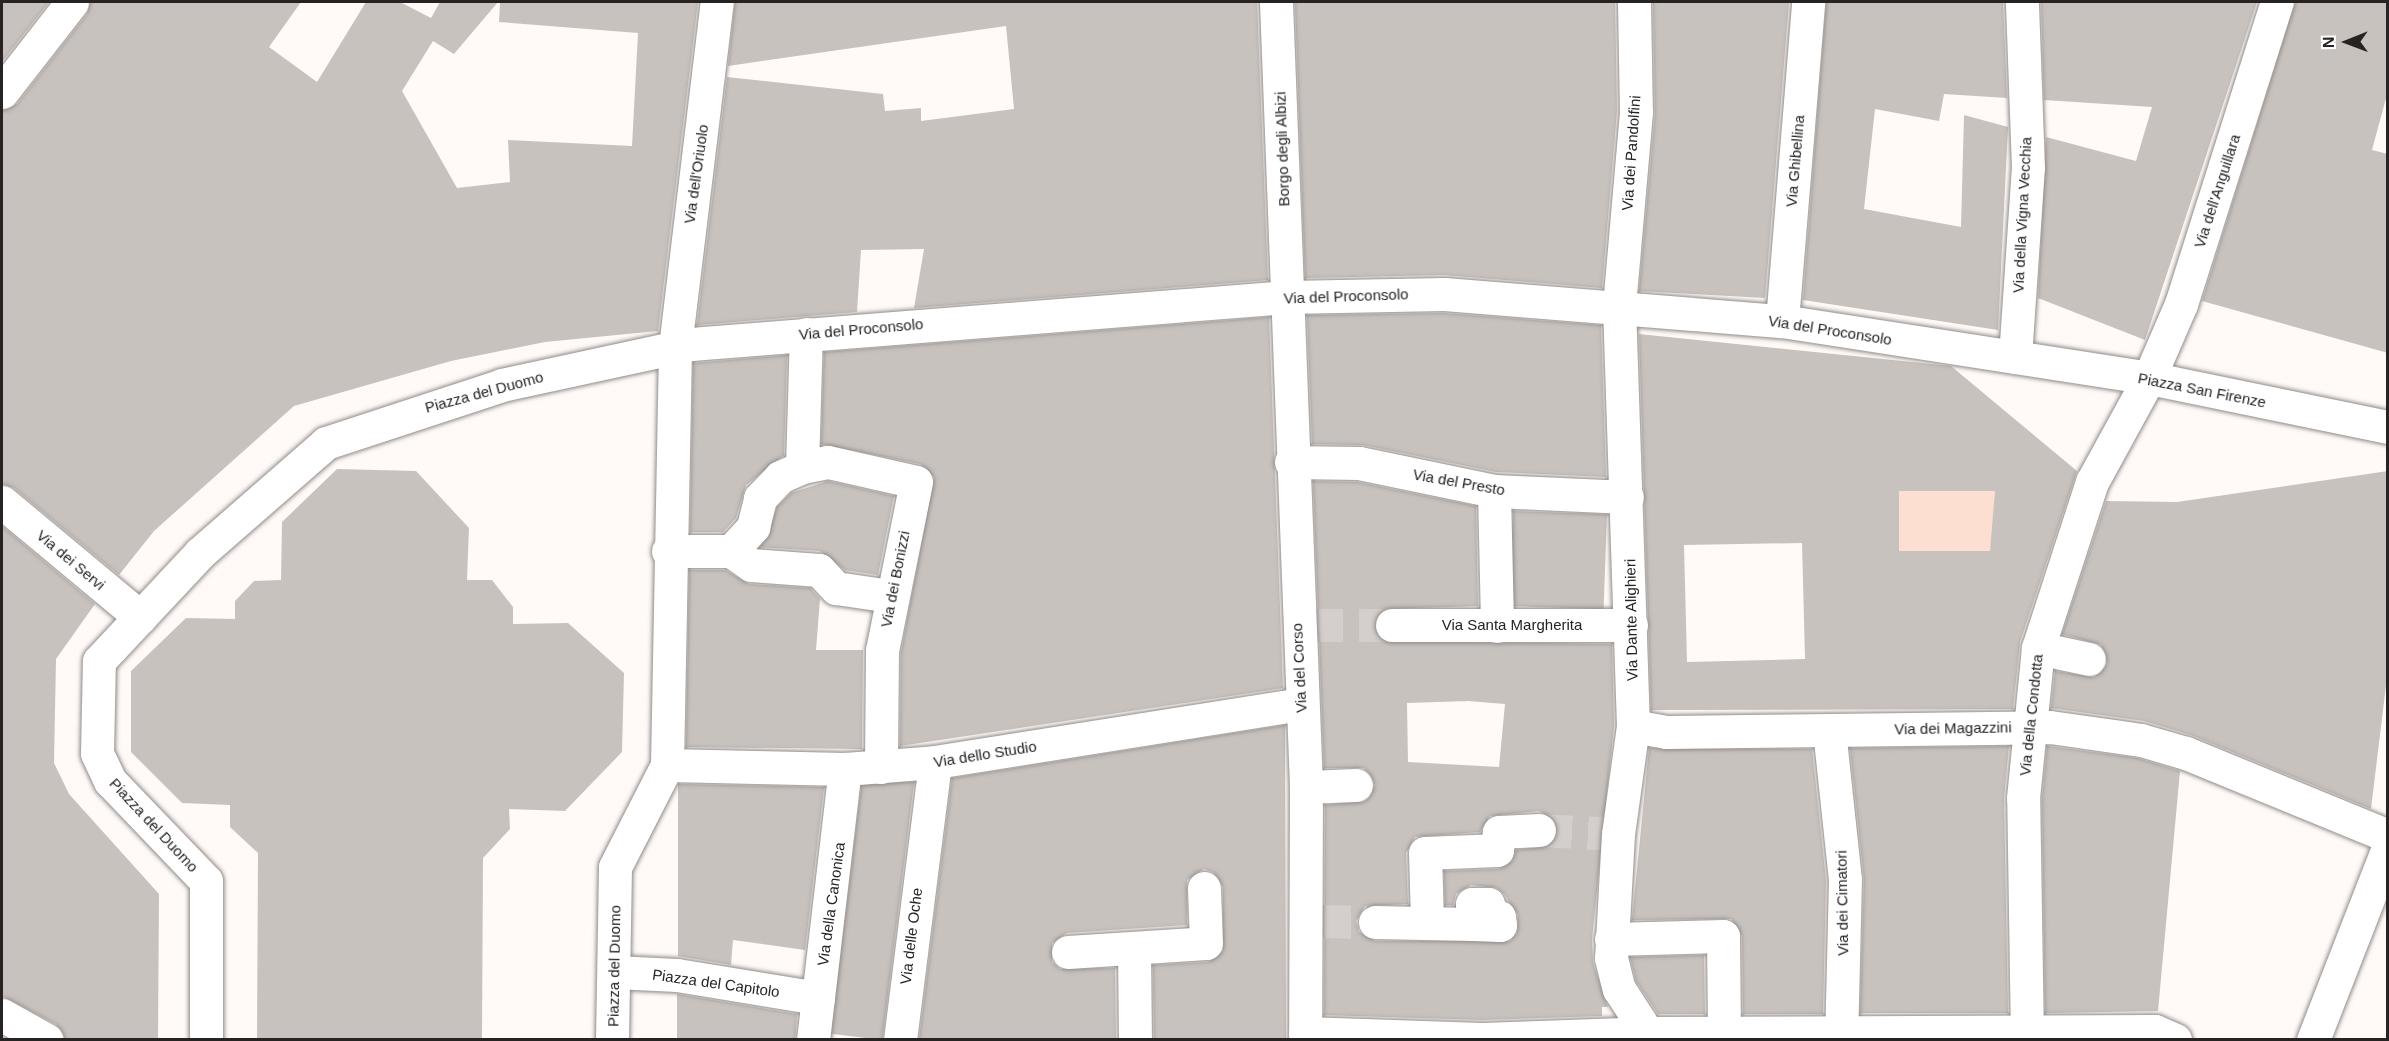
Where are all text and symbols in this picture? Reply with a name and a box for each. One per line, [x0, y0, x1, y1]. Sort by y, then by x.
north arrow [2317, 12, 2377, 72]
text: N [2320, 36, 2337, 48]
street label: Borgo degli Albizi [1271, 91, 1293, 207]
street label: Via dei Pandolfini [1618, 95, 1644, 211]
street label: Via Ghibellina [1782, 114, 1808, 208]
street label: Via dell'Oriuolo [680, 123, 712, 225]
street label: Via dell'Anguillara [2190, 132, 2244, 250]
street label: Via della Vigna Vecchia [2009, 137, 2035, 293]
street label: Via del Proconsolo [1283, 285, 1409, 307]
street label: Via del Proconsolo [1767, 311, 1893, 349]
street label: Via del Proconsolo [798, 315, 924, 343]
street label: Piazza del Duomo [423, 368, 545, 416]
street label: Piazza San Firenze [2136, 369, 2268, 411]
street label: Via del Presto [1412, 465, 1506, 499]
street label: Via dei Servi [33, 526, 109, 594]
street label: Via dei Bonizzi [877, 529, 913, 629]
street label: Via Dante Alighieri [1621, 558, 1641, 682]
street label: Via Santa Margherita [1442, 616, 1582, 634]
street label: Via del Corso [1288, 623, 1310, 713]
street label: Via della Condotta [2016, 653, 2046, 777]
street label: Via dei Magazzini [1894, 718, 2012, 738]
street label: Via dello Studio [932, 737, 1038, 771]
street label: Piazza del Duomo [106, 774, 202, 876]
street label: Via della Canonica [813, 841, 849, 967]
street label: Via dei Cimatori [1832, 850, 1852, 956]
street label: Via delle Oche [896, 887, 926, 985]
street label: Piazza del Duomo [604, 905, 624, 1027]
street label: Piazza del Capitolo [651, 965, 781, 1001]

